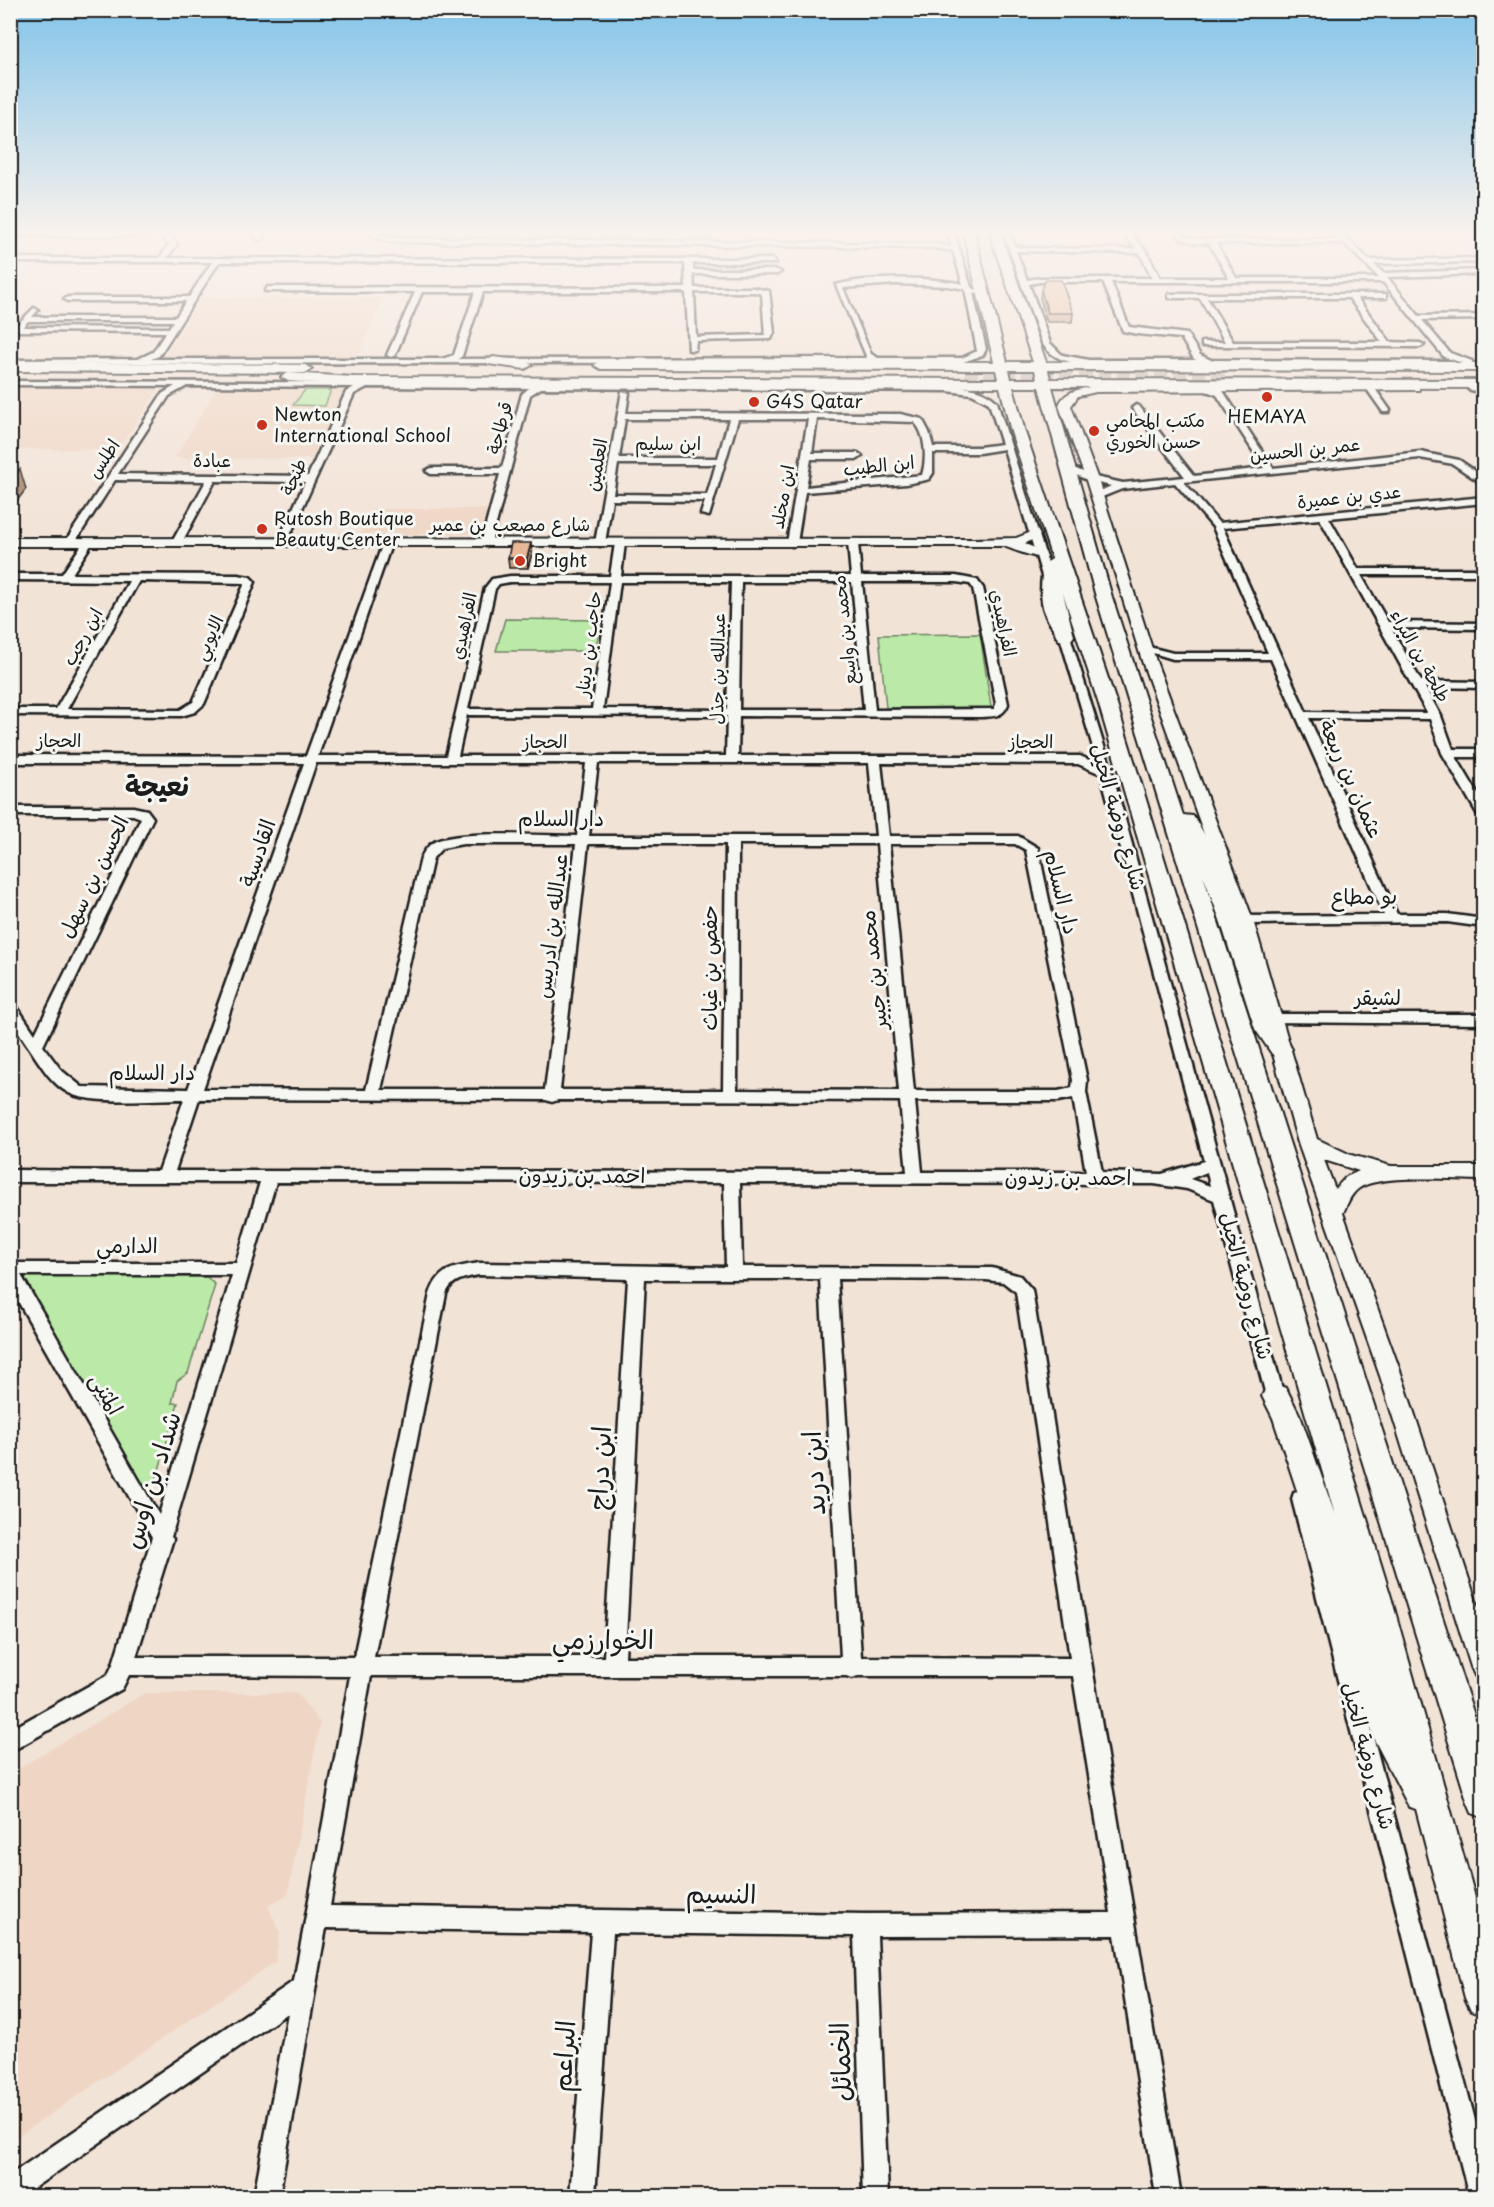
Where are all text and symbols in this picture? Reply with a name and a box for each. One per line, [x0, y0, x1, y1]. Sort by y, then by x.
place label: G4S Qatar [766, 387, 864, 414]
marker: HEMAYA [1260, 390, 1274, 404]
marker: G4S Qatar [747, 395, 761, 409]
street label: قرطاجة [479, 398, 518, 457]
place label: Newton International School [274, 400, 451, 448]
place label: HEMAYA [1228, 402, 1306, 429]
place label: مكتب المحامي حسن الخوري [1106, 406, 1205, 455]
marker: Newton International School [255, 418, 269, 432]
marker: مكتب المحامي حسن الخوري [1087, 424, 1101, 438]
street label: ابن سليم [635, 429, 701, 458]
street label: عمر بن الحسين [1248, 429, 1361, 468]
street label: اطلس [80, 433, 126, 483]
street label: العلمين [578, 436, 613, 493]
street label: عبادة [193, 446, 231, 473]
street label: ابن الطيب [842, 447, 916, 482]
street label: طنجة [273, 453, 313, 499]
street label: ابن مخلد [763, 463, 800, 531]
street label: عدي بن عميرة [1296, 477, 1402, 515]
place label: Rutosh Boutique Beauty Center [274, 504, 414, 552]
street label: شارع مصعب بن عمير [428, 510, 590, 537]
marker: Rutosh Boutique Beauty Center [255, 522, 269, 536]
place label: Bright [532, 546, 587, 573]
marker: Bright [513, 554, 527, 568]
street label: محمد بن واسع [824, 574, 864, 686]
street label: الفراهيدي [983, 587, 1025, 659]
street label: حاجب بن دينار [567, 589, 607, 700]
street label: الفراهيدي [442, 590, 484, 662]
street label: ابن رجب [55, 602, 109, 670]
street label: طلحة بن البراء [1385, 604, 1458, 707]
street label: الايوبي [186, 610, 233, 666]
street label: عبدالله بن جذل [702, 613, 731, 725]
street label: عثمان بن ربيعة [1312, 714, 1393, 843]
street label: الحجاز [35, 726, 81, 753]
street label: الحجاز [521, 727, 567, 754]
street label: الحجاز [1007, 727, 1053, 754]
street label: شارع روضة الخيل [1083, 739, 1156, 894]
district label: نعيجة [125, 764, 189, 805]
street label: دار السلام [518, 801, 604, 835]
street label: الحسن بن سهل [49, 809, 136, 943]
street label: القادسية [230, 814, 283, 891]
street label: دار السلام [1035, 846, 1089, 938]
street label: عبدالله بن ادريس [525, 851, 575, 1000]
street label: بو مطاع [1330, 878, 1398, 913]
street label: حفص بن غياث [692, 905, 724, 1031]
street label: محمد بن جبير [850, 909, 894, 1034]
street label: لشيقر [1353, 980, 1401, 1012]
street label: دار السلام [109, 1055, 195, 1089]
street label: احمد بن زيدون [519, 1158, 645, 1190]
street label: احمد بن زيدون [1005, 1160, 1131, 1192]
street label: شارع روضة الخيل [1212, 1208, 1283, 1363]
street label: الدارمي [96, 1228, 158, 1265]
street label: المثنى [83, 1366, 133, 1420]
street label: شداد بن اوس [111, 1406, 190, 1553]
street label: ابن دراج [577, 1425, 620, 1511]
street label: ابن دريد [791, 1430, 834, 1516]
street label: الخوارزمي [552, 1619, 654, 1663]
street label: شارع روضة الخيل [1334, 1678, 1405, 1833]
street label: النسيم [685, 1872, 757, 1915]
street label: البراعم [541, 2019, 586, 2093]
street label: الخمائل [819, 2021, 860, 2103]

